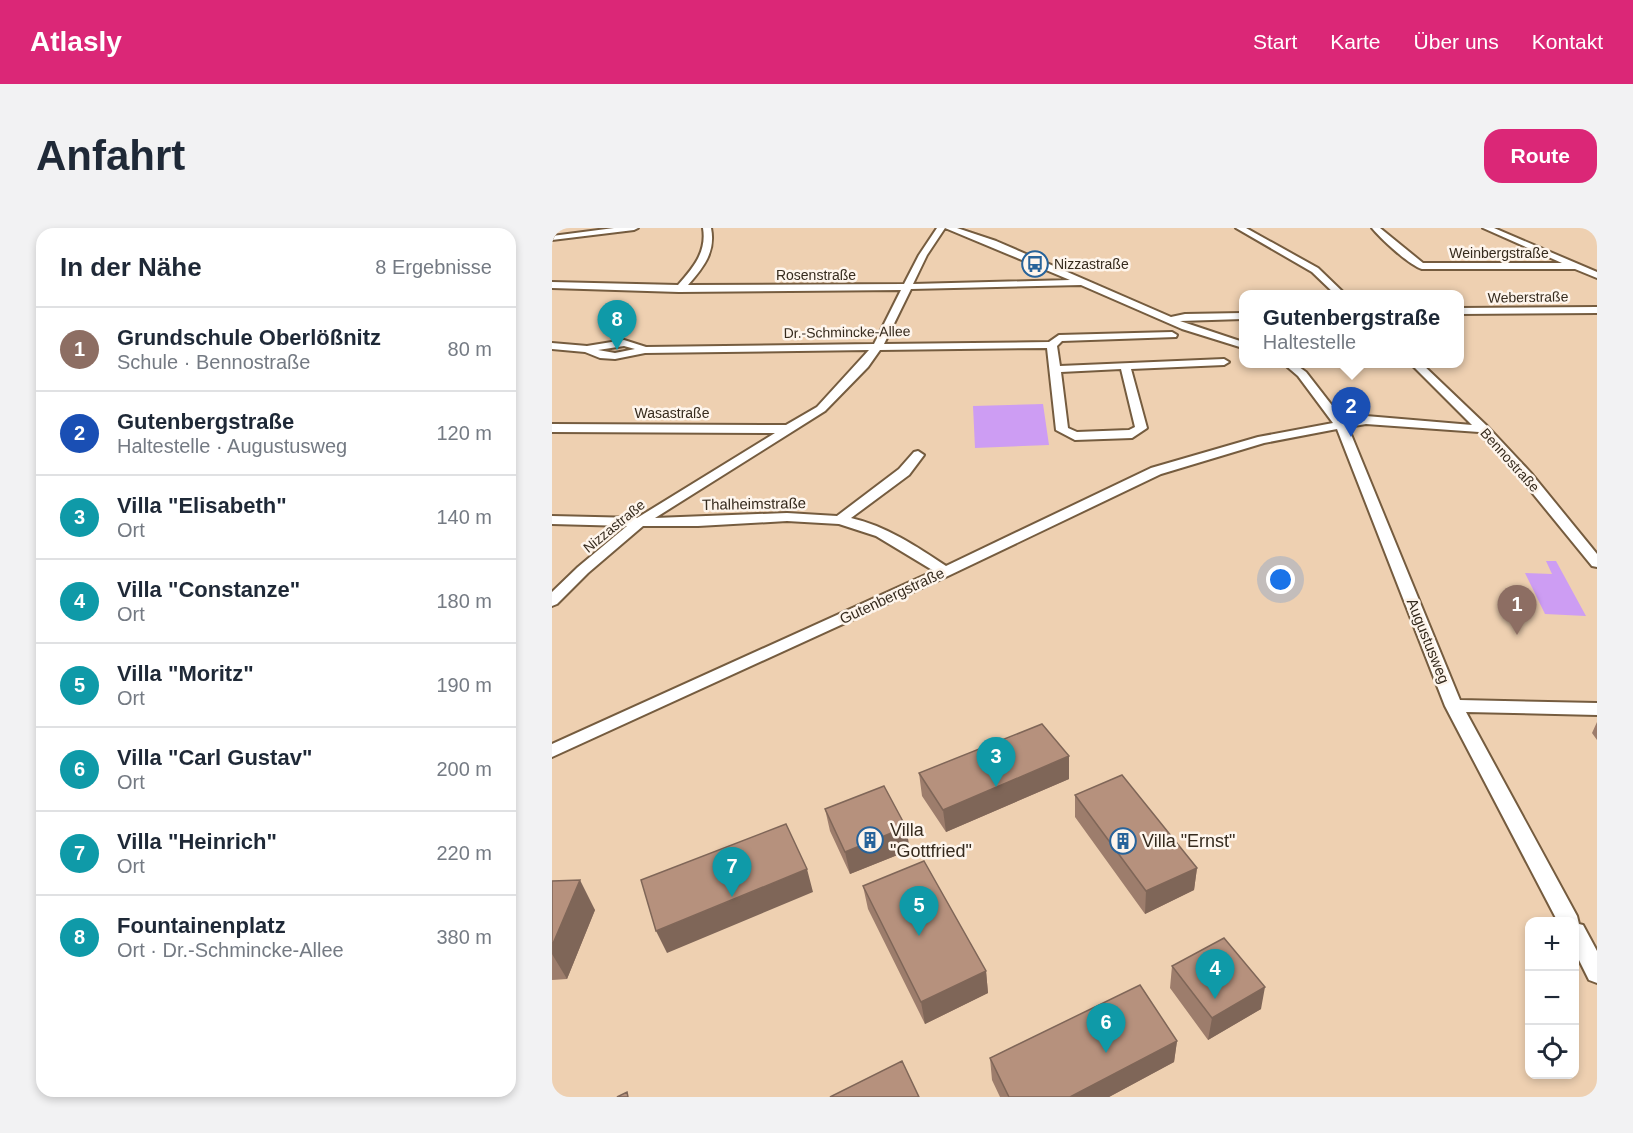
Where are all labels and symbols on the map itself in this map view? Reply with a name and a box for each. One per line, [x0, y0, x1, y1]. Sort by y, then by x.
street label: Weinbergstraße [1449, 245, 1549, 261]
bus stop icon: Nizzastraße [1020, 249, 1050, 279]
place label: Nizzastraße [1054, 256, 1129, 272]
street label: Rosenstraße [776, 267, 856, 283]
street label: Weberstraße [1488, 288, 1569, 306]
pin: 8 [598, 300, 636, 350]
street label: Dr.-Schmincke-Allee [783, 323, 911, 341]
pin: 2 [1332, 388, 1370, 437]
street label: Wasastraße [635, 405, 710, 421]
street label: Bennostraße [1477, 425, 1543, 495]
street label: Thalheimstraße [702, 494, 806, 513]
street label: Nizzastraße [580, 496, 648, 556]
street label: Gutenbergstraße [837, 564, 947, 627]
your location [1266, 565, 1295, 594]
pin: 1 [1498, 586, 1536, 635]
street label: Augustusweg [1404, 596, 1453, 686]
pin: 3 [976, 738, 1016, 787]
place label: Villa "Gottfried" [890, 820, 972, 861]
building icon: Villa "Gottfried" [855, 825, 885, 855]
building icon: Villa "Ernst" [1108, 826, 1138, 856]
place label: Villa "Ernst" [1142, 831, 1235, 851]
pin: 7 [712, 848, 752, 897]
pin: 5 [900, 886, 938, 936]
pin: 4 [1196, 950, 1234, 999]
pin: 6 [1086, 1004, 1126, 1053]

